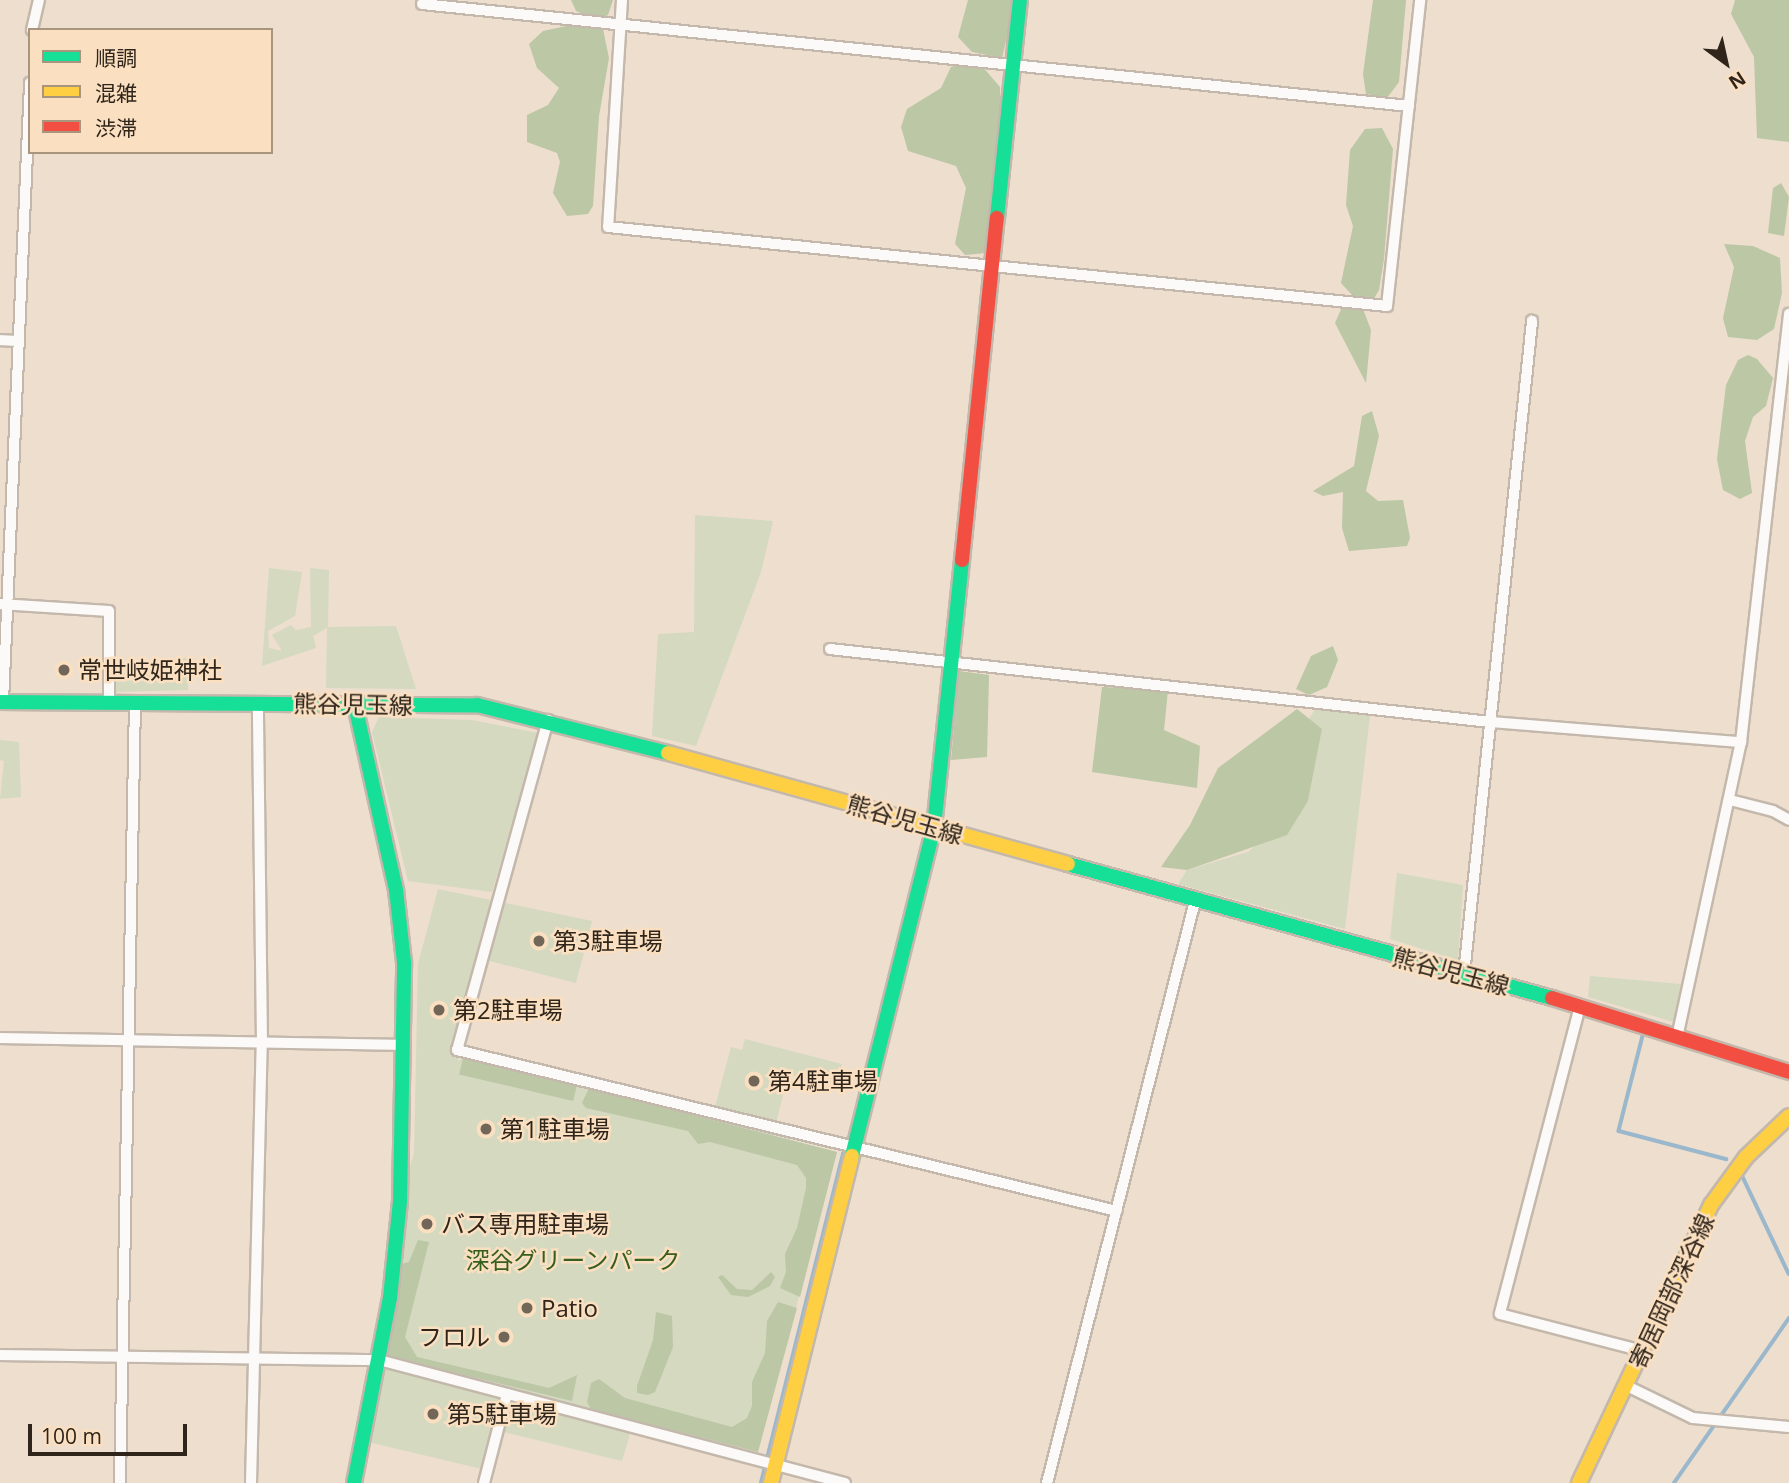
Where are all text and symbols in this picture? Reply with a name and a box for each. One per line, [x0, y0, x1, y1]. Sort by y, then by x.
legend [28, 28, 273, 154]
north arrow [1691, 28, 1761, 98]
text: 順調 [95, 44, 137, 72]
text: N [1724, 65, 1751, 96]
text: 混雑 [95, 79, 137, 107]
text: 渋滞 [95, 114, 137, 142]
place label: 常世岐姫神社 [78, 656, 222, 684]
marker: 常世岐姫神社 [56, 662, 72, 678]
street label: 熊谷児玉線 [293, 689, 413, 719]
street label: 熊谷児玉線 [843, 789, 967, 849]
place label: 第3駐車場 [553, 927, 663, 955]
marker: 第3駐車場 [531, 933, 547, 949]
street label: 熊谷児玉線 [1389, 942, 1513, 1000]
place label: 第2駐車場 [453, 996, 563, 1024]
marker: 第2駐車場 [431, 1002, 447, 1018]
place label: 第4駐車場 [768, 1067, 878, 1095]
marker: 第4駐車場 [746, 1073, 762, 1089]
place label: 第1駐車場 [500, 1115, 610, 1143]
marker: 第1駐車場 [478, 1121, 494, 1137]
street label: 寄居岡部深谷線 [1622, 1209, 1720, 1373]
place label: バス専用駐車場 [441, 1210, 609, 1238]
marker: バス専用駐車場 [419, 1216, 435, 1232]
park label: 深谷グリーンパーク [465, 1246, 681, 1274]
place label: Patio [541, 1294, 598, 1322]
marker: Patio [519, 1300, 535, 1316]
place label: フロル [418, 1323, 490, 1351]
marker: フロル [496, 1329, 512, 1345]
place label: 第5駐車場 [447, 1400, 557, 1428]
marker: 第5駐車場 [425, 1406, 441, 1422]
scale bar [32, 1410, 191, 1454]
text: 100 m [41, 1422, 102, 1450]

